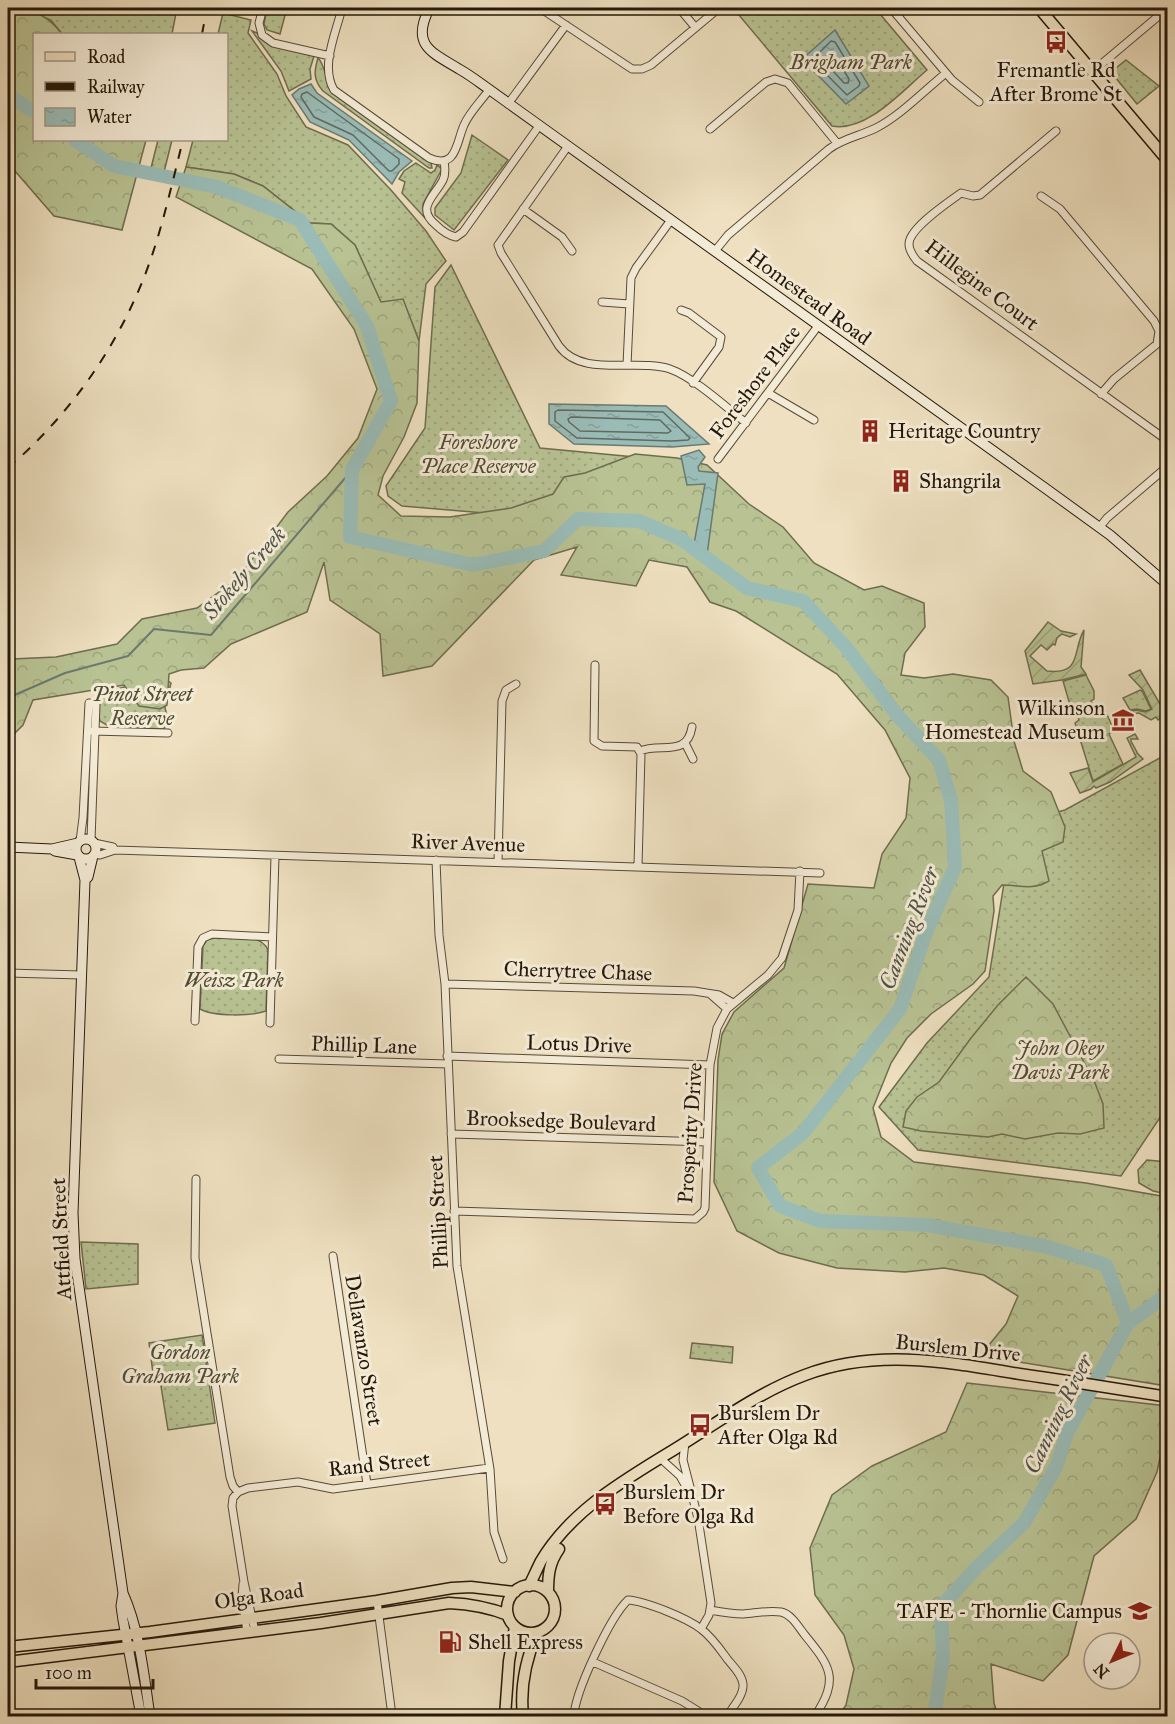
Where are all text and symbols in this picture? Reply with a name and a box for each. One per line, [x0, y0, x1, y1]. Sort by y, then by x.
bus stop icon: Fremantle Rd After Brome St [1043, 29, 1069, 55]
legend [33, 33, 228, 141]
text: Road [87, 46, 125, 68]
park label: Brigham Park [789, 49, 913, 75]
place label: Fremantle Rd After Brome St [989, 57, 1123, 107]
text: Railway [87, 76, 145, 98]
text: Water [87, 106, 132, 128]
street label: Hillegine Court [920, 234, 1044, 337]
street label: Homestead Road [742, 243, 877, 351]
street label: Foreshore Place [704, 320, 806, 444]
building icon: Heritage Country [857, 418, 883, 444]
place label: Heritage Country [888, 418, 1041, 444]
park label: Foreshore Place Reserve [420, 429, 537, 479]
building icon: Shangrila [888, 468, 914, 494]
place label: Shangrila [919, 468, 1001, 494]
water label: Stokely Creek [196, 521, 292, 625]
park label: Pinot Street Reserve [92, 681, 194, 731]
place label: Wilkinson Homestead Museum [924, 695, 1105, 745]
museum icon: Wilkinson Homestead Museum [1110, 707, 1136, 733]
street label: River Avenue [410, 828, 526, 858]
water label: Canning River [873, 861, 945, 993]
street label: Cherrytree Chase [503, 955, 653, 987]
park label: Weisz Park [184, 967, 285, 993]
street label: Lotus Drive [526, 1029, 632, 1059]
street label: Phillip Lane [311, 1030, 418, 1060]
park label: John Okey Davis Park [1010, 1035, 1110, 1085]
street label: Prosperity Drive [672, 1061, 708, 1204]
street label: Brooksedge Boulevard [466, 1105, 657, 1137]
street label: Phillip Street [422, 1154, 454, 1270]
street label: Attfield Street [45, 1177, 77, 1302]
street label: Dellavanzo Street [339, 1273, 389, 1428]
street label: Burslem Drive [894, 1329, 1022, 1368]
park label: Gordon Graham Park [121, 1339, 240, 1389]
water label: Canning River [1018, 1348, 1099, 1478]
place label: Burslem Dr After Olga Rd [717, 1400, 838, 1450]
bus stop icon: Burslem Dr After Olga Rd [687, 1412, 713, 1438]
street label: Rand Street [327, 1446, 432, 1482]
place label: Burslem Dr Before Olga Rd [623, 1479, 755, 1529]
bus stop icon: Burslem Dr Before Olga Rd [592, 1491, 618, 1517]
street label: Olga Road [213, 1577, 306, 1615]
place label: TAFE - Thornlie Campus [897, 1598, 1122, 1624]
school or university icon: TAFE - Thornlie Campus [1127, 1598, 1153, 1624]
fuel station icon: Shell Express [437, 1629, 463, 1655]
place label: Shell Express [468, 1629, 583, 1655]
north arrow [1082, 1631, 1142, 1691]
scale bar [36, 1652, 153, 1690]
text: N [1090, 1659, 1113, 1682]
text: 100 m [45, 1662, 92, 1684]

